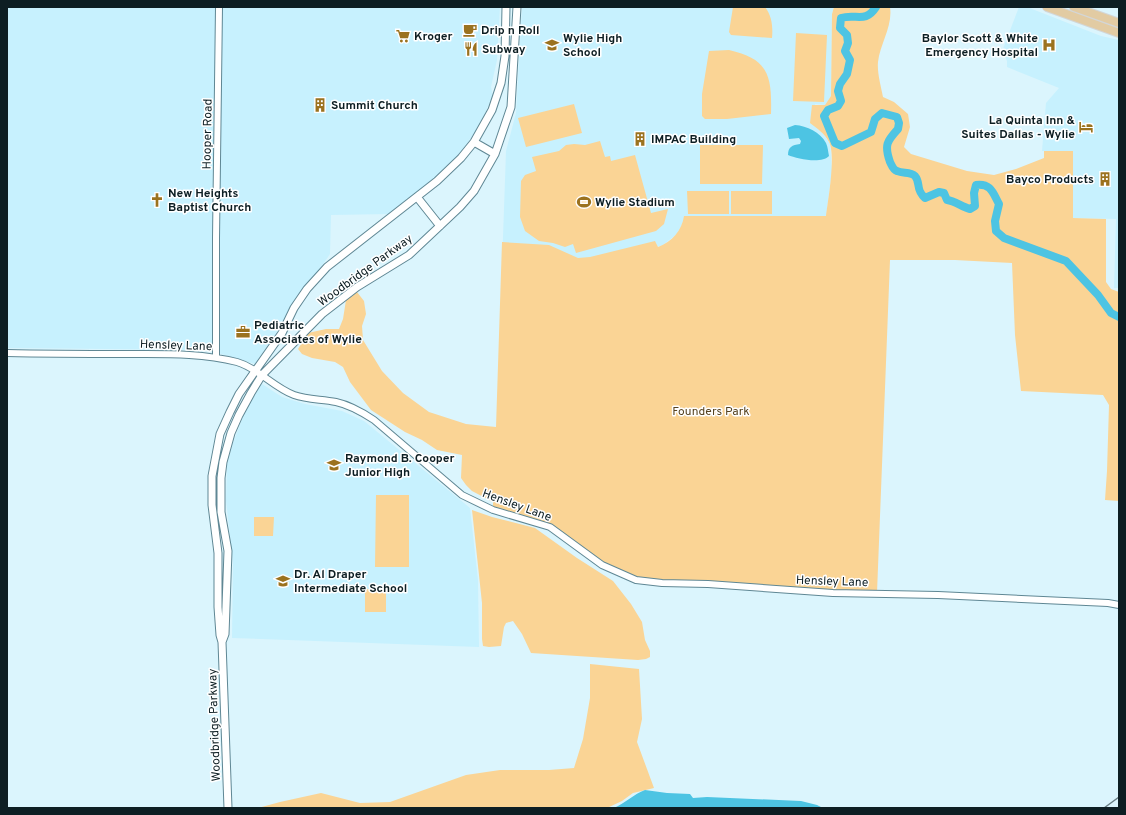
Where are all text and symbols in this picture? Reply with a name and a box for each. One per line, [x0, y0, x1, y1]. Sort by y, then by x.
cafe icon: Drip n Roll [462, 22, 478, 38]
place label: Drip n Roll [481, 23, 540, 39]
supermarket icon: Kroger [395, 28, 411, 44]
place label: Kroger [414, 29, 453, 45]
place label: Wylie High School [563, 31, 622, 61]
place label: Baylor Scott & White Emergency Hospital [922, 31, 1038, 61]
school or university icon: Wylie High School [544, 37, 560, 53]
hospital icon: Baylor Scott & White Emergency Hospital [1041, 37, 1057, 53]
restaurant icon: Subway [463, 41, 479, 57]
place label: Subway [482, 42, 526, 58]
building icon: Summit Church [312, 97, 328, 113]
place label: Summit Church [331, 98, 418, 114]
street label: Hooper Road [199, 99, 217, 170]
place label: La Quinta Inn & Suites Dallas - Wylie [961, 113, 1075, 143]
hotel icon: La Quinta Inn & Suites Dallas - Wylie [1078, 119, 1094, 135]
building icon: IMPAC Building [632, 131, 648, 147]
place label: IMPAC Building [651, 132, 736, 148]
building icon: Bayco Products [1097, 171, 1113, 187]
place label: Bayco Products [1006, 172, 1094, 188]
place label: New Heights Baptist Church [168, 186, 251, 216]
church icon: New Heights Baptist Church [149, 192, 165, 208]
sports icon: Wylie Stadium [576, 194, 592, 210]
place label: Wylie Stadium [595, 195, 675, 211]
street label: Woodbridge Parkway [315, 231, 416, 311]
place label: Pediatric Associates of Wylie [254, 318, 362, 348]
office icon: Pediatric Associates of Wylie [235, 324, 251, 340]
street label: Hensley Lane [139, 337, 212, 355]
park label: Founders Park [672, 404, 750, 420]
place label: Raymond B. Cooper Junior High [345, 451, 455, 481]
school or university icon: Raymond B. Cooper Junior High [326, 457, 342, 473]
street label: Hensley Lane [480, 486, 553, 526]
place label: Dr. Al Draper Intermediate School [294, 567, 407, 597]
school or university icon: Dr. Al Draper Intermediate School [275, 573, 291, 589]
street label: Hensley Lane [795, 573, 868, 591]
street label: Woodbridge Parkway [205, 668, 225, 782]

